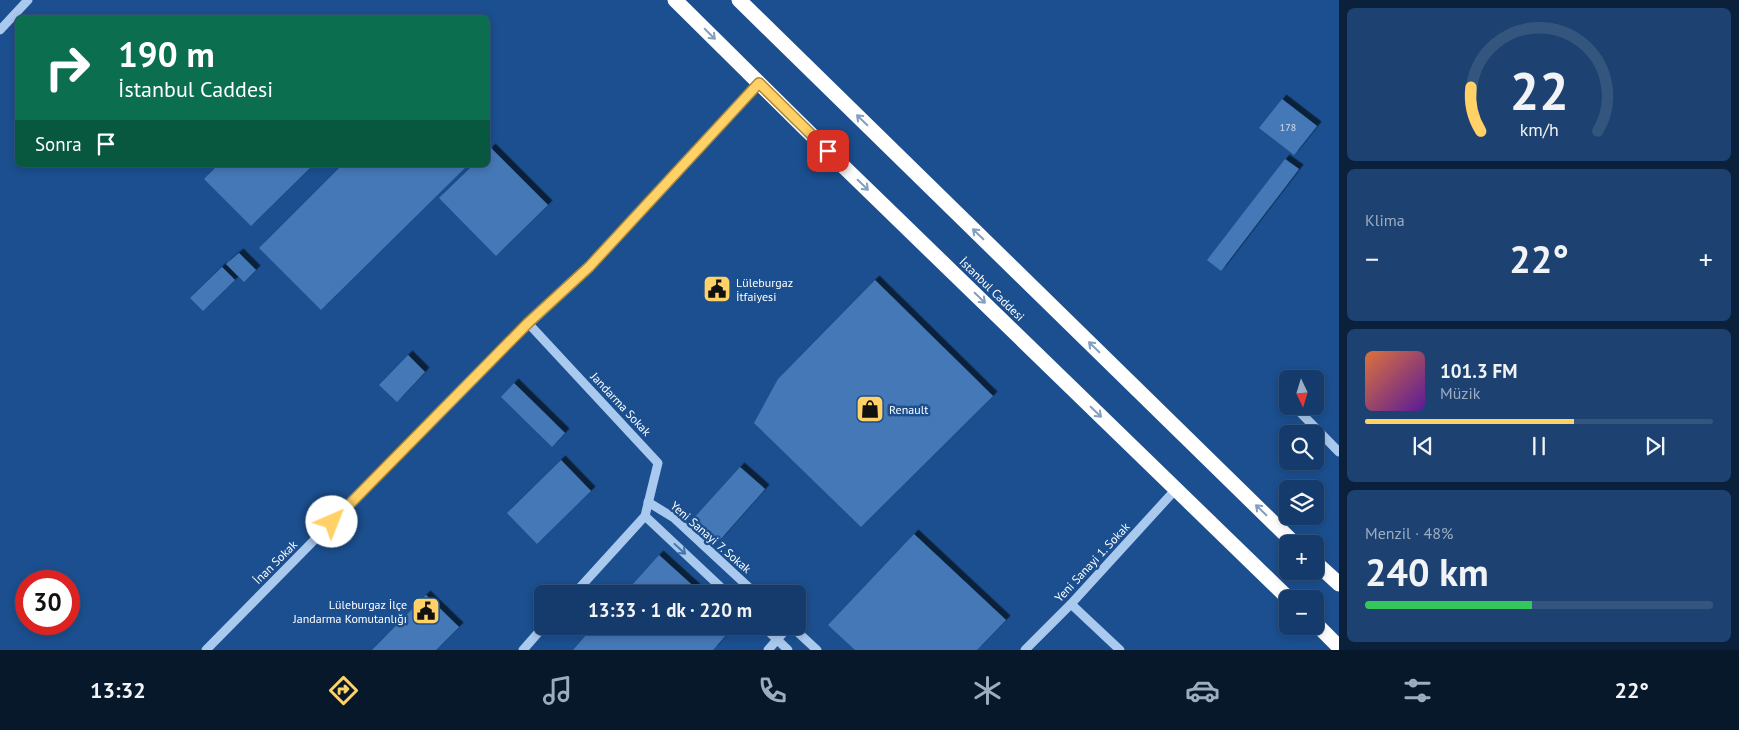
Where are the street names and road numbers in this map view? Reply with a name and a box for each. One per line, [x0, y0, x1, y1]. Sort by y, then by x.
street label: İstanbul Caddesi [956, 254, 1028, 324]
street label: Jandarma Sokak [587, 368, 654, 439]
street label: Yeni Sanayi 7. Sokak [668, 498, 755, 576]
street label: Yeni Sanayi 1. Sokak [1051, 519, 1133, 605]
street label: İnan Sokak [250, 537, 300, 587]

